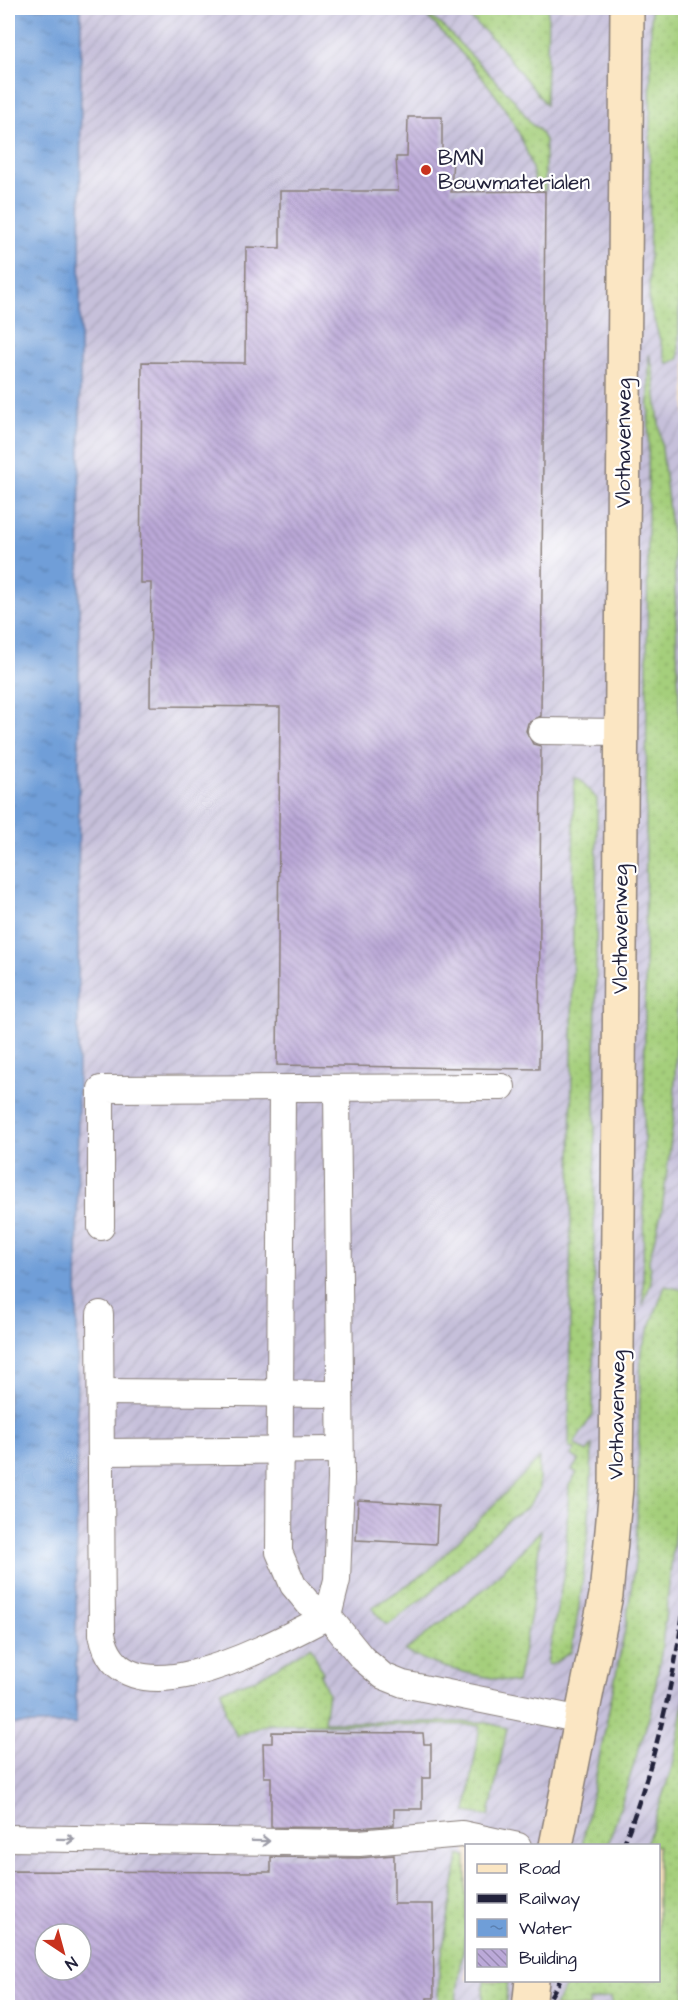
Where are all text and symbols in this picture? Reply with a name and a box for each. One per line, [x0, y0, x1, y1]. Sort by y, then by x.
place label: BMN Bouwmaterialen [438, 144, 590, 197]
marker: BMN Bouwmaterialen [419, 163, 433, 177]
street label: Vlothavenweg [609, 378, 640, 508]
street label: Vlothavenweg [606, 864, 637, 994]
street label: Vlothavenweg [601, 1350, 635, 1480]
one-way arrow [55, 1833, 75, 1845]
one-way arrow [250, 1836, 270, 1847]
legend [465, 1844, 660, 1982]
text: Road [519, 1856, 560, 1881]
text: Railway [519, 1886, 580, 1912]
text: Water [519, 1916, 572, 1941]
north arrow [33, 1922, 93, 1982]
text: Building [519, 1946, 577, 1972]
text: N [61, 1951, 82, 1975]

